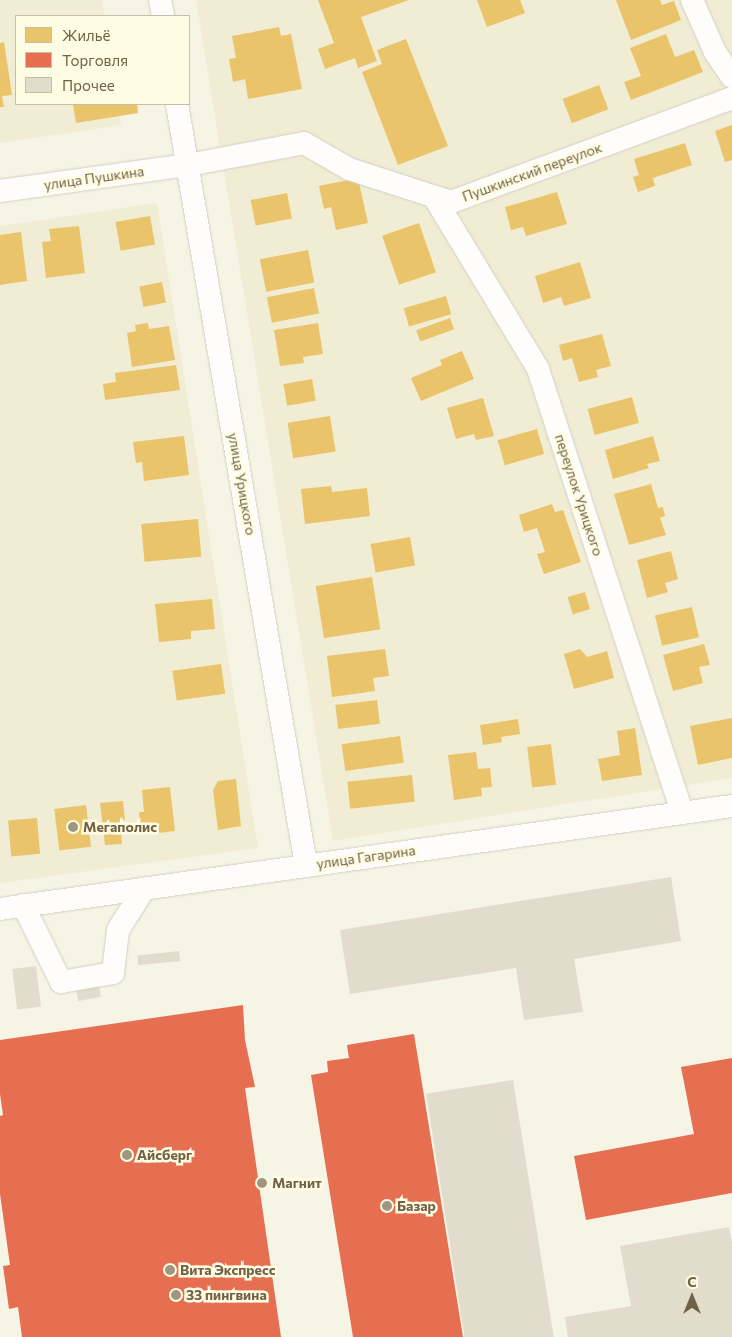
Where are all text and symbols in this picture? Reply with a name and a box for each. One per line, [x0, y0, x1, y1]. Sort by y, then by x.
legend [15, 15, 190, 105]
text: Жильё [62, 26, 110, 44]
text: Торговля [62, 51, 128, 69]
text: Прочее [62, 76, 115, 94]
street label: Пушкинский переулок [460, 139, 604, 205]
street label: улица Пушкина [43, 163, 145, 193]
street label: улица Урицкого [225, 431, 259, 537]
street label: переулок Урицкого [551, 432, 607, 558]
place label: Мегаполис [83, 819, 157, 835]
marker: Мегаполис [67, 821, 79, 833]
street label: улица Гагарина [315, 842, 417, 872]
place label: Айсберг [137, 1147, 192, 1163]
marker: Айсберг [121, 1149, 133, 1161]
place label: Магнит [272, 1175, 322, 1191]
marker: Магнит [256, 1177, 268, 1189]
place label: Базар [397, 1198, 436, 1214]
marker: Базар [381, 1200, 393, 1212]
place label: Вита Экспресс [180, 1262, 276, 1278]
marker: Вита Экспресс [164, 1264, 176, 1276]
north arrow [667, 1272, 717, 1322]
text: С [687, 1273, 697, 1290]
place label: 33 пингвина [186, 1287, 267, 1303]
marker: 33 пингвина [170, 1289, 182, 1301]

